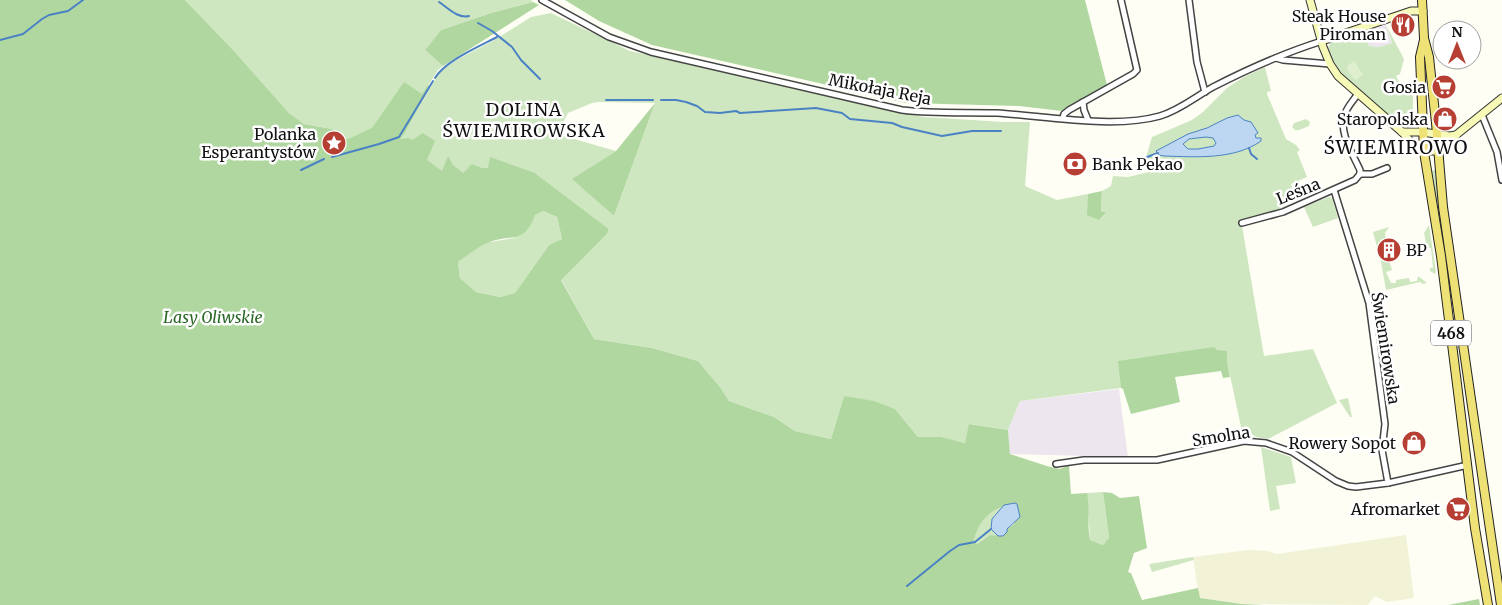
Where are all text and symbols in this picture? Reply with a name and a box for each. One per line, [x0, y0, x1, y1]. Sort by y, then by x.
place label: Steak House Piroman [1292, 6, 1386, 44]
restaurant icon: Steak House Piroman [1390, 12, 1416, 38]
north arrow [1432, 20, 1482, 70]
text: N [1451, 23, 1463, 41]
street label: Mikołaja Reja [827, 69, 933, 109]
supermarket icon: Gosia [1431, 74, 1457, 100]
place label: Gosia [1383, 77, 1426, 97]
district label: DOLINA ŚWIEMIROWSKA [442, 98, 606, 142]
shop icon: Staropolska [1432, 106, 1458, 132]
place label: Staropolska [1337, 109, 1428, 129]
place label: Polanka Esperantystów [201, 124, 316, 162]
place icon: Polanka Esperantystów [321, 130, 347, 156]
district label: ŚWIEMIROWO [1324, 135, 1468, 159]
bank icon: Bank Pekao [1062, 151, 1088, 177]
place label: Bank Pekao [1092, 154, 1183, 174]
street label: Leśna [1273, 173, 1323, 209]
building icon: BP [1376, 237, 1402, 263]
place label: BP [1406, 240, 1427, 260]
street label: Świemirowska [1367, 290, 1405, 406]
park label: Lasy Oliwskie [163, 307, 263, 327]
road number: 468 [1431, 320, 1471, 346]
street label: Smolna [1191, 421, 1252, 450]
shop icon: Rowery Sopot [1401, 430, 1427, 456]
place label: Rowery Sopot [1288, 433, 1397, 453]
supermarket icon: Afromarket [1445, 496, 1471, 522]
place label: Afromarket [1350, 499, 1441, 519]

